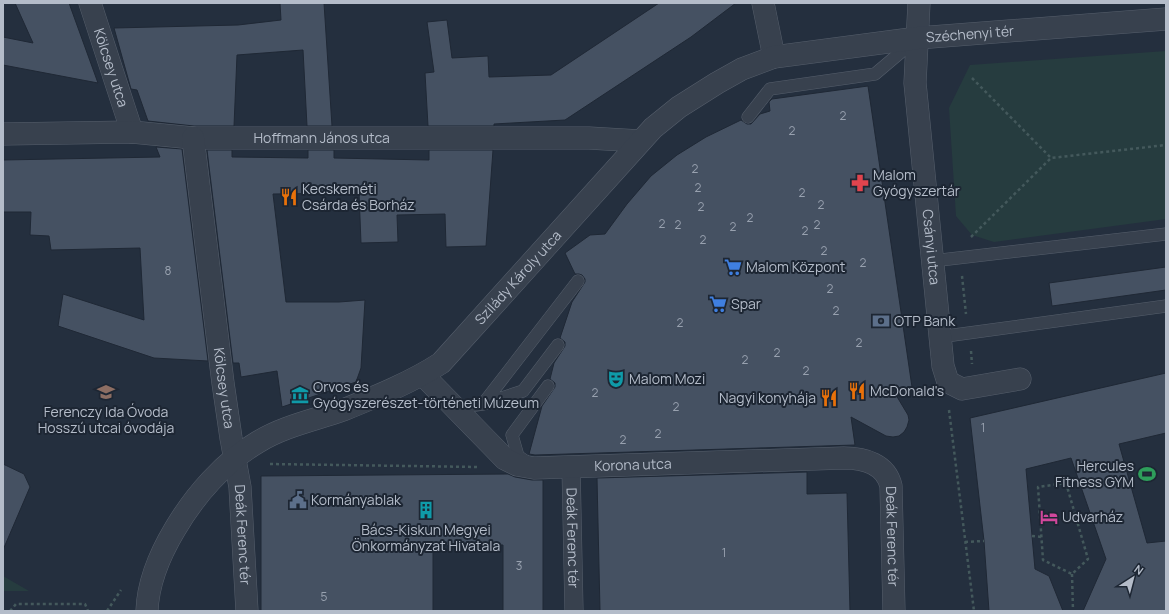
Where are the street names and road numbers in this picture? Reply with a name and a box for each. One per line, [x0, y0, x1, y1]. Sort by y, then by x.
street label: Széchenyi tér [925, 21, 1015, 46]
street label: Kölcsey utca [90, 26, 133, 109]
street label: Hoffmann János utca [254, 128, 390, 147]
street label: Csányi utca [919, 208, 945, 286]
street label: Szilády Károly utca [470, 226, 565, 328]
street label: Kölcsey utca [210, 346, 240, 430]
street label: Korona utca [594, 454, 672, 475]
street label: Deák Ferenc tér [231, 484, 256, 585]
street label: Deák Ferenc tér [882, 486, 903, 587]
street label: Deák Ferenc tér [562, 487, 584, 588]

